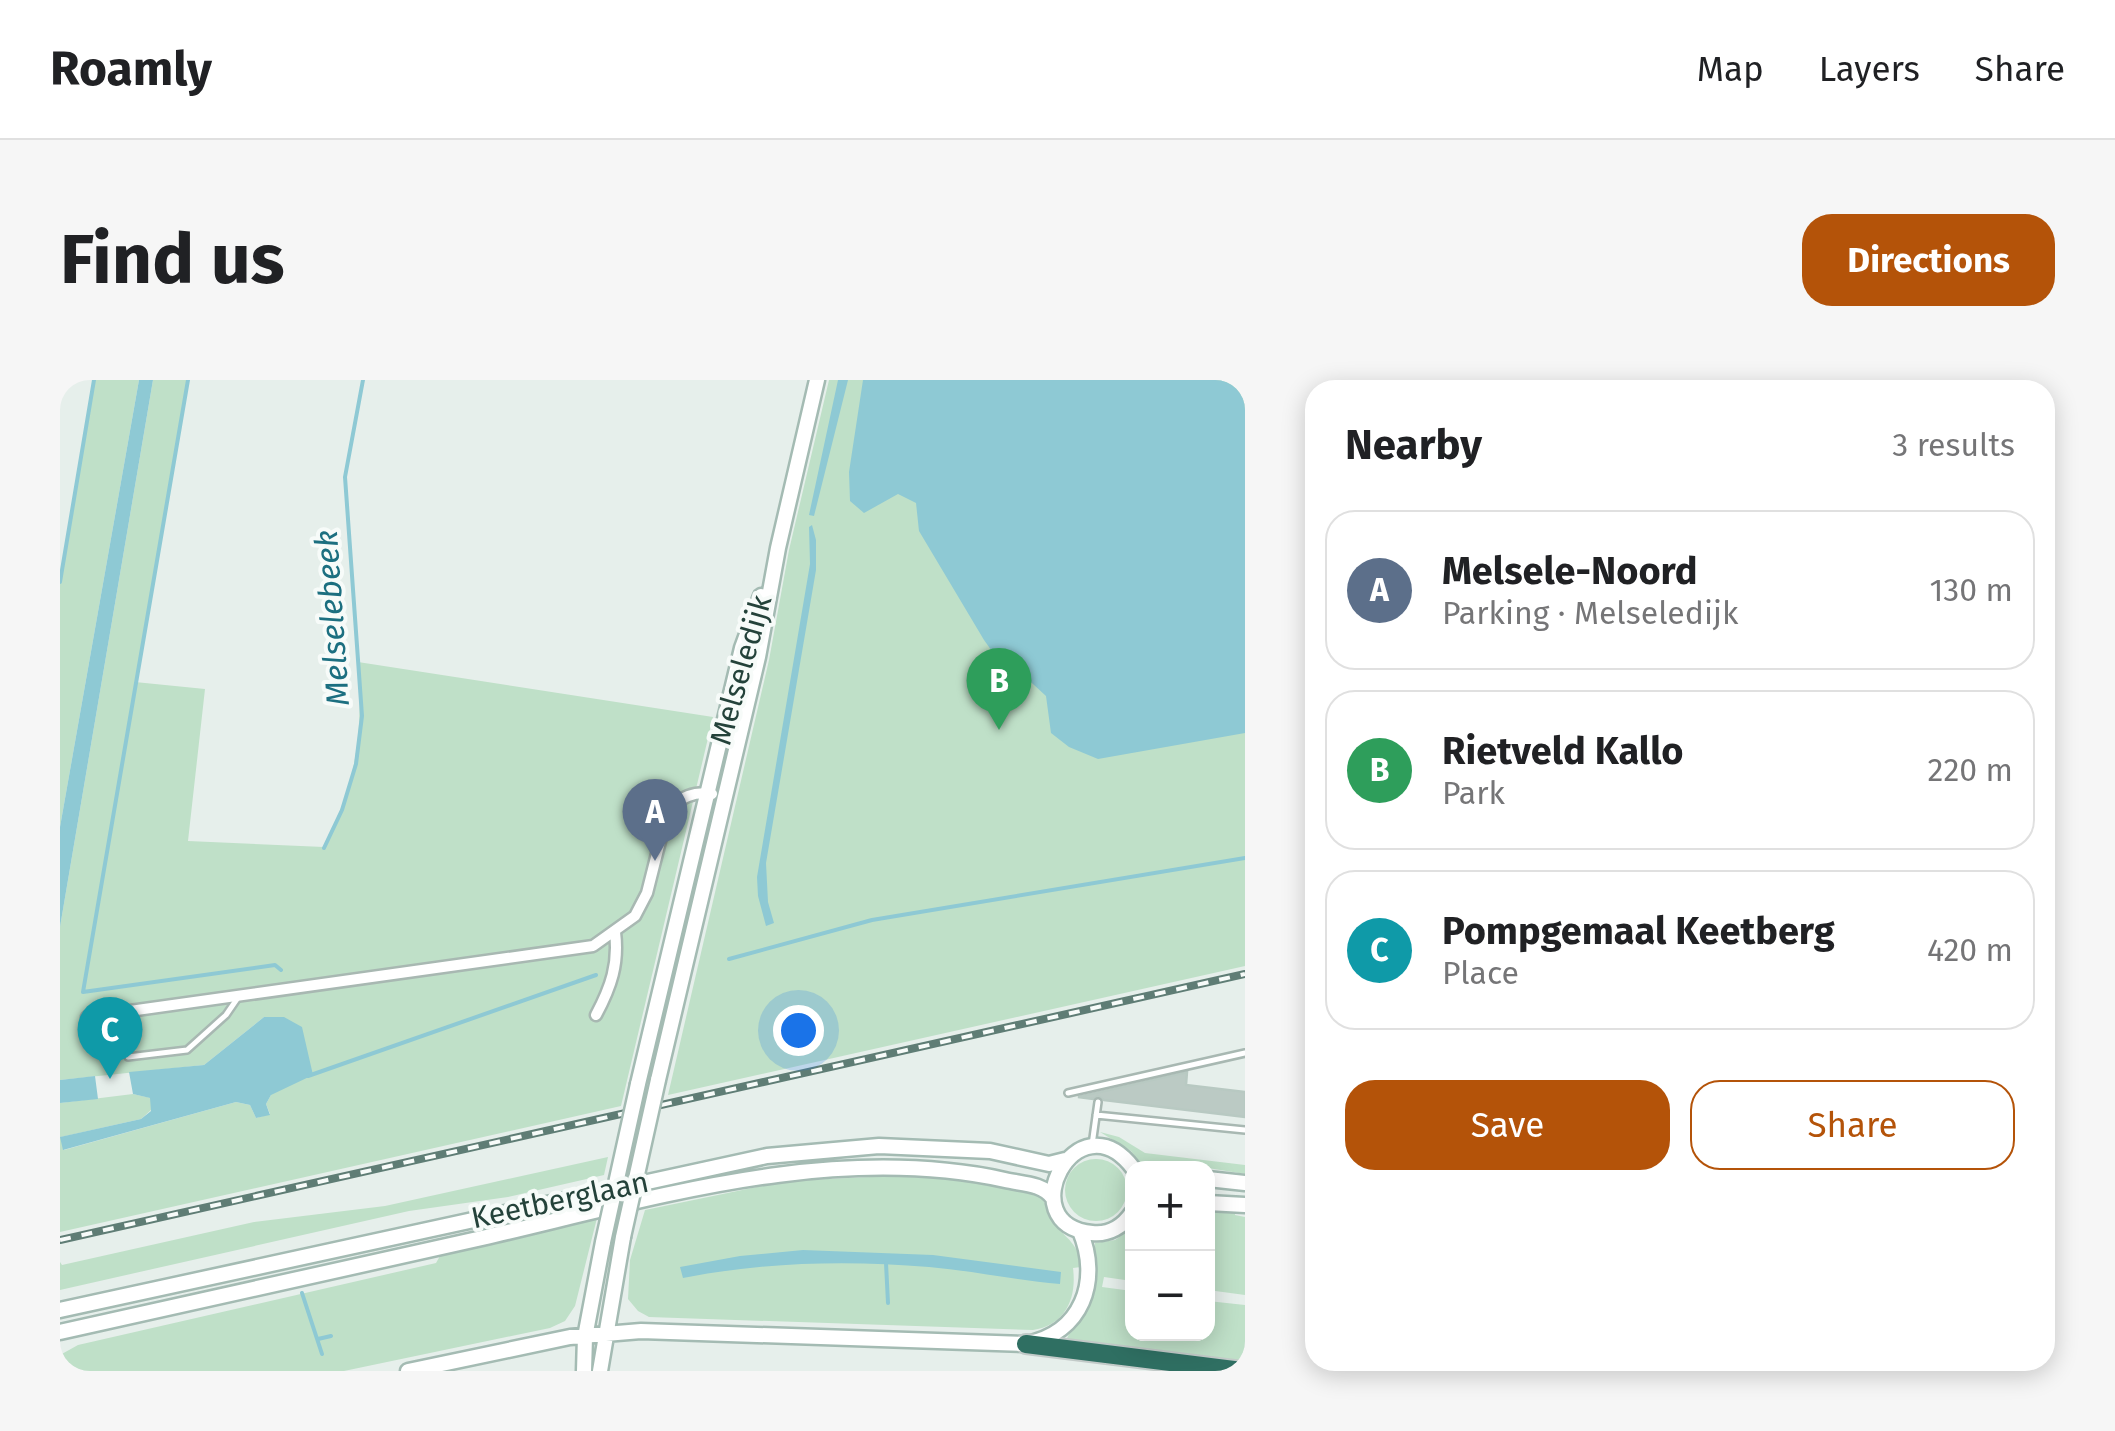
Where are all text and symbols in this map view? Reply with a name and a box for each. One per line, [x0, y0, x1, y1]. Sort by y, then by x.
text: Roamly [50, 40, 212, 98]
text: Map [1697, 48, 1764, 90]
text: Layers [1819, 48, 1920, 90]
text: Share [1975, 48, 2065, 90]
button: Directions [1802, 214, 2055, 306]
text: Find us [60, 218, 285, 302]
text: Nearby [1345, 420, 1482, 470]
text: 3 results [1892, 426, 2015, 464]
water label: Melselebeek [307, 529, 357, 707]
text: Melsele-Noord [1442, 548, 1697, 594]
text: A [1370, 571, 1389, 609]
text: 130 m [1929, 571, 2013, 609]
street label: Melseledijk [702, 590, 780, 749]
text: Parking · Melseledijk [1442, 594, 1738, 632]
pin: B [966, 648, 1032, 730]
text: Rietveld Kallo [1442, 728, 1683, 774]
text: B [1370, 751, 1389, 789]
text: 220 m [1928, 751, 2013, 789]
text: Park [1442, 774, 1505, 812]
pin: A [622, 778, 688, 861]
text: Pompgemaal Keetberg [1442, 908, 1835, 954]
text: C [1370, 931, 1389, 969]
text: 420 m [1927, 931, 2013, 969]
text: Place [1442, 954, 1519, 992]
pin: C [78, 996, 142, 1079]
your location [773, 1005, 824, 1056]
button: Save [1345, 1080, 1670, 1170]
button: Share [1690, 1080, 2015, 1170]
map controls [1125, 1161, 1215, 1341]
button: + [1125, 1161, 1215, 1251]
street label: Keetberglaan [468, 1164, 652, 1236]
button: − [1125, 1251, 1215, 1341]

